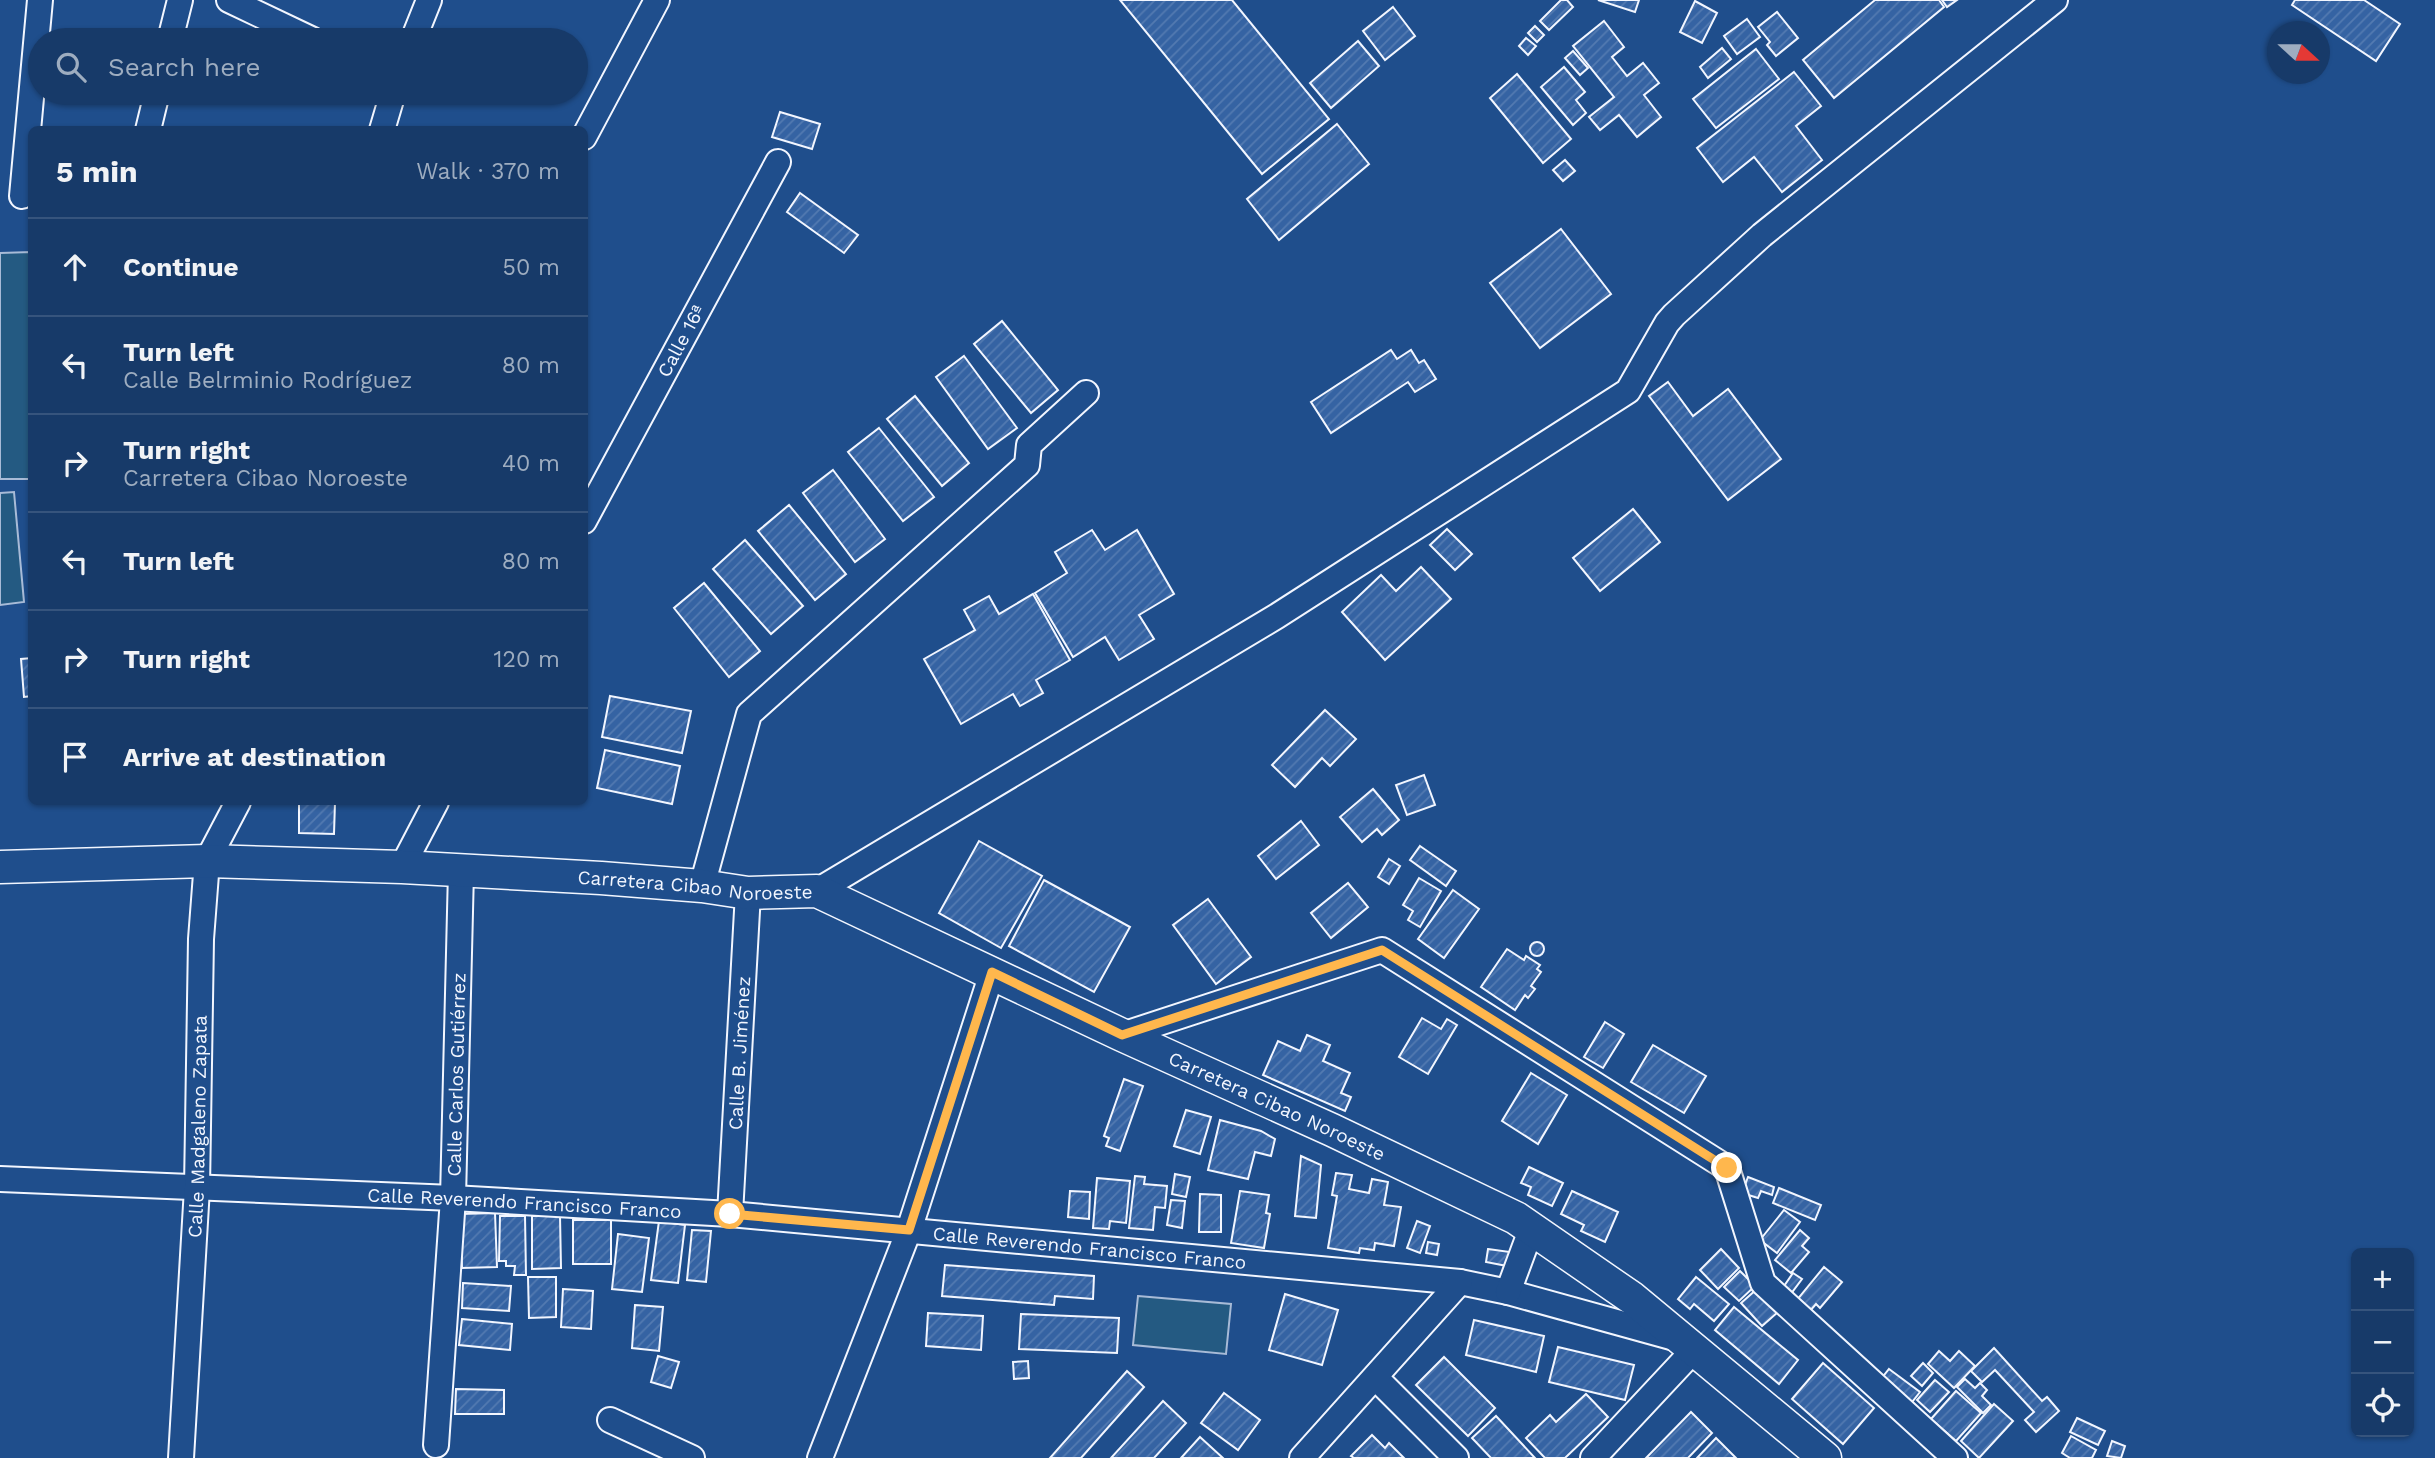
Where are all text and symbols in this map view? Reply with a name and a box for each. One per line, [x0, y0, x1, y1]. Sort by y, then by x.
north arrow [2267, 21, 2330, 84]
search box [28, 28, 588, 105]
icon: search [52, 48, 90, 86]
text: Search here [108, 52, 260, 82]
text: 5 min [56, 154, 138, 189]
text: Walk · 370 m [416, 158, 560, 185]
icon: ahead [56, 248, 94, 286]
text: Continue [123, 252, 239, 282]
text: 50 m [503, 254, 560, 281]
street label: Calle 16ª [652, 301, 710, 381]
text: Turn left [123, 337, 234, 367]
icon: left [56, 346, 94, 384]
text: 80 m [502, 352, 560, 379]
text: Calle Belrminio Rodríguez [123, 367, 412, 394]
text: Turn right [123, 435, 250, 465]
icon: right [56, 444, 94, 482]
text: 40 m [502, 450, 560, 477]
text: Carretera Cibao Noroeste [123, 465, 408, 492]
icon: left [56, 542, 94, 580]
text: Turn left [123, 546, 234, 576]
text: 80 m [502, 548, 560, 575]
icon: right [56, 640, 94, 678]
text: Turn right [123, 644, 250, 674]
text: 120 m [494, 646, 560, 673]
icon: arrive [56, 738, 94, 776]
text: Arrive at destination [123, 742, 386, 772]
street label: Carretera Cibao Noroeste [577, 865, 813, 905]
street label: Calle Carlos Gutiérrez [442, 972, 470, 1177]
street label: Calle B. Jiménez [723, 976, 755, 1131]
street label: Calle Madgaleno Zapata [183, 1015, 211, 1238]
street label: Carretera Cibao Noroeste [1165, 1046, 1389, 1165]
route end [1711, 1152, 1742, 1183]
street label: Calle Reverendo Francisco Franco [367, 1183, 682, 1223]
route start [714, 1198, 745, 1229]
street label: Calle Reverendo Francisco Franco [932, 1221, 1247, 1274]
map controls [2351, 1248, 2414, 1437]
button: + [2351, 1248, 2414, 1311]
button: − [2351, 1311, 2414, 1374]
button: locate [2351, 1374, 2414, 1437]

